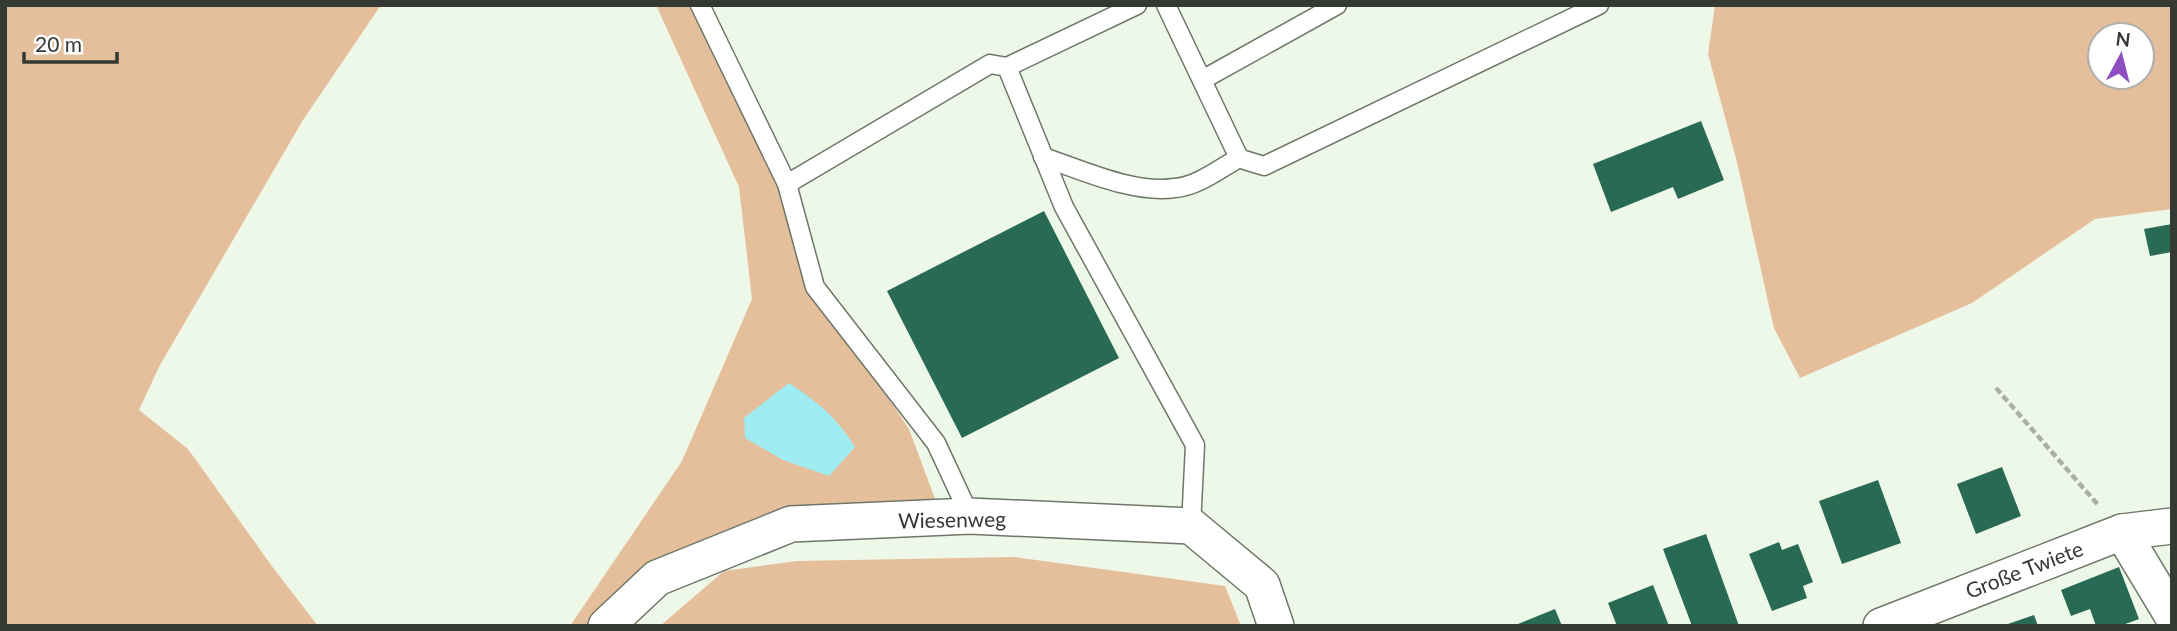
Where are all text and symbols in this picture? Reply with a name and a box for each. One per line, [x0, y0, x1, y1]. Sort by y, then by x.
scale bar [24, 21, 117, 65]
north arrow [2086, 21, 2156, 91]
text: N [2114, 26, 2132, 51]
text: 20 m [35, 31, 82, 56]
street label: Wiesenweg [898, 506, 1006, 532]
street label: Große Twiete [1962, 535, 2086, 603]

